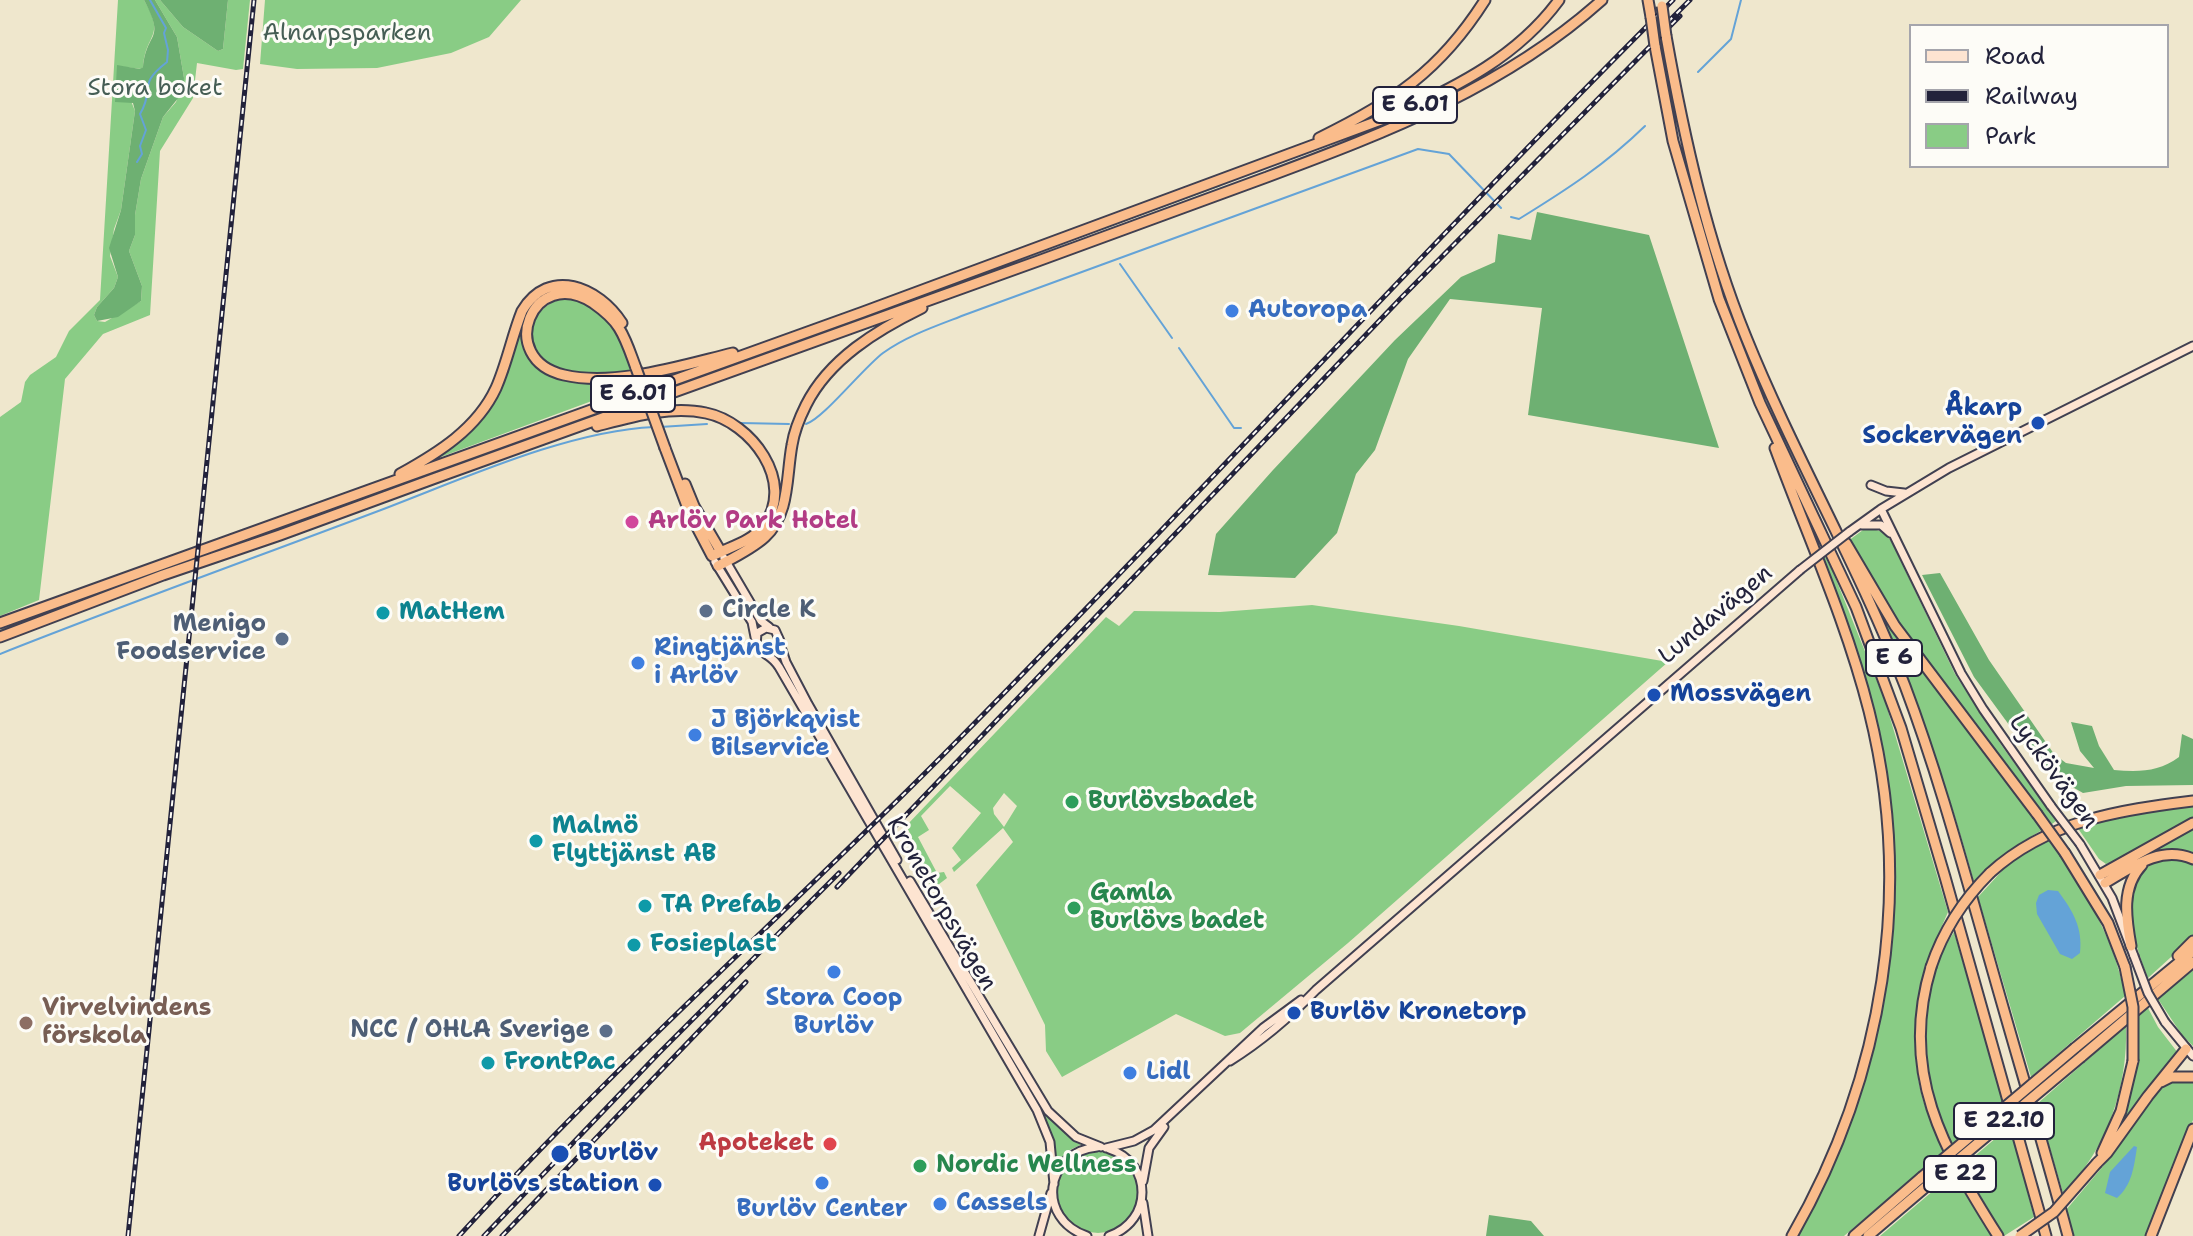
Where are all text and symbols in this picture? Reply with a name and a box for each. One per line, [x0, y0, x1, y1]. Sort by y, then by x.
park label: Alnarpsparken [263, 20, 431, 48]
legend [1909, 24, 2169, 168]
text: Road [1985, 40, 2045, 72]
park label: Stora boket [87, 75, 223, 103]
text: Railway [1985, 80, 2078, 112]
road number: E 6.01 [1373, 87, 1457, 123]
text: Park [1985, 120, 2037, 152]
place label: Autoropa [1248, 297, 1367, 325]
marker: Autoropa [1223, 302, 1241, 320]
road number: E 6.01 [591, 376, 675, 412]
place label: Åkarp Sockervägen [1862, 395, 2022, 451]
marker: Åkarp Sockervägen [2029, 414, 2047, 432]
place label: Arlöv Park Hotel [648, 508, 858, 536]
marker: Arlöv Park Hotel [623, 513, 641, 531]
street label: Lundavägen [1653, 559, 1779, 671]
place label: Circle K [722, 597, 816, 625]
place label: MatHem [399, 599, 505, 627]
marker: Circle K [697, 602, 715, 620]
marker: MatHem [374, 604, 392, 622]
place label: Menigo Foodservice [116, 611, 266, 667]
marker: Menigo Foodservice [273, 630, 291, 648]
place label: Ringtjänst i Arlöv [654, 635, 786, 691]
road number: E 6 [1866, 640, 1922, 676]
marker: Ringtjänst i Arlöv [629, 654, 647, 672]
place label: Mossvägen [1670, 681, 1811, 709]
marker: Mossvägen [1645, 686, 1663, 704]
place label: J Björkqvist Bilservice [711, 707, 860, 763]
street label: Lyckövägen [2002, 709, 2104, 835]
marker: J Björkqvist Bilservice [686, 726, 704, 744]
place label: Burlövsbadet [1088, 788, 1254, 816]
marker: Burlövsbadet [1063, 793, 1081, 811]
street label: Kronetorpsvägen [880, 812, 1002, 996]
place label: Malmö Flyttjänst AB [552, 813, 716, 869]
marker: Malmö Flyttjänst AB [527, 832, 545, 850]
place label: Gamla Burlövs badet [1090, 880, 1264, 936]
place label: TA Prefab [661, 892, 782, 920]
marker: TA Prefab [636, 897, 654, 915]
marker: Gamla Burlövs badet [1065, 899, 1083, 917]
place label: Fosieplast [650, 931, 777, 959]
marker: Fosieplast [625, 936, 643, 954]
marker: Stora Coop Burlöv [825, 963, 843, 981]
place label: Stora Coop Burlöv [766, 985, 902, 1041]
place label: Virvelvindens förskola [42, 995, 211, 1051]
place label: Burlöv Kronetorp [1310, 999, 1526, 1027]
marker: Burlöv Kronetorp [1285, 1004, 1303, 1022]
marker: Virvelvindens förskola [17, 1014, 35, 1032]
place label: NCC / OHLA Sverige [350, 1017, 590, 1045]
marker: NCC / OHLA Sverige [597, 1022, 615, 1040]
place label: FrontPac [504, 1049, 616, 1077]
marker: FrontPac [479, 1054, 497, 1072]
place label: Lidl [1146, 1059, 1191, 1087]
marker: Lidl [1121, 1064, 1139, 1082]
road number: E 22.10 [1954, 1103, 2054, 1139]
place label: Apoteket [699, 1130, 814, 1158]
marker: Apoteket [821, 1135, 839, 1153]
place label: Burlöv [578, 1140, 658, 1168]
marker: Burlöv [549, 1143, 571, 1165]
place label: Nordic Wellness [936, 1152, 1137, 1180]
road number: E 22 [1924, 1156, 1996, 1192]
marker: Nordic Wellness [911, 1157, 929, 1175]
place label: Burlövs station [447, 1171, 639, 1199]
marker: Burlöv Center [813, 1174, 831, 1192]
marker: Burlövs station [646, 1176, 664, 1194]
place label: Cassels [956, 1190, 1048, 1218]
marker: Cassels [931, 1195, 949, 1213]
place label: Burlöv Center [736, 1196, 908, 1224]

